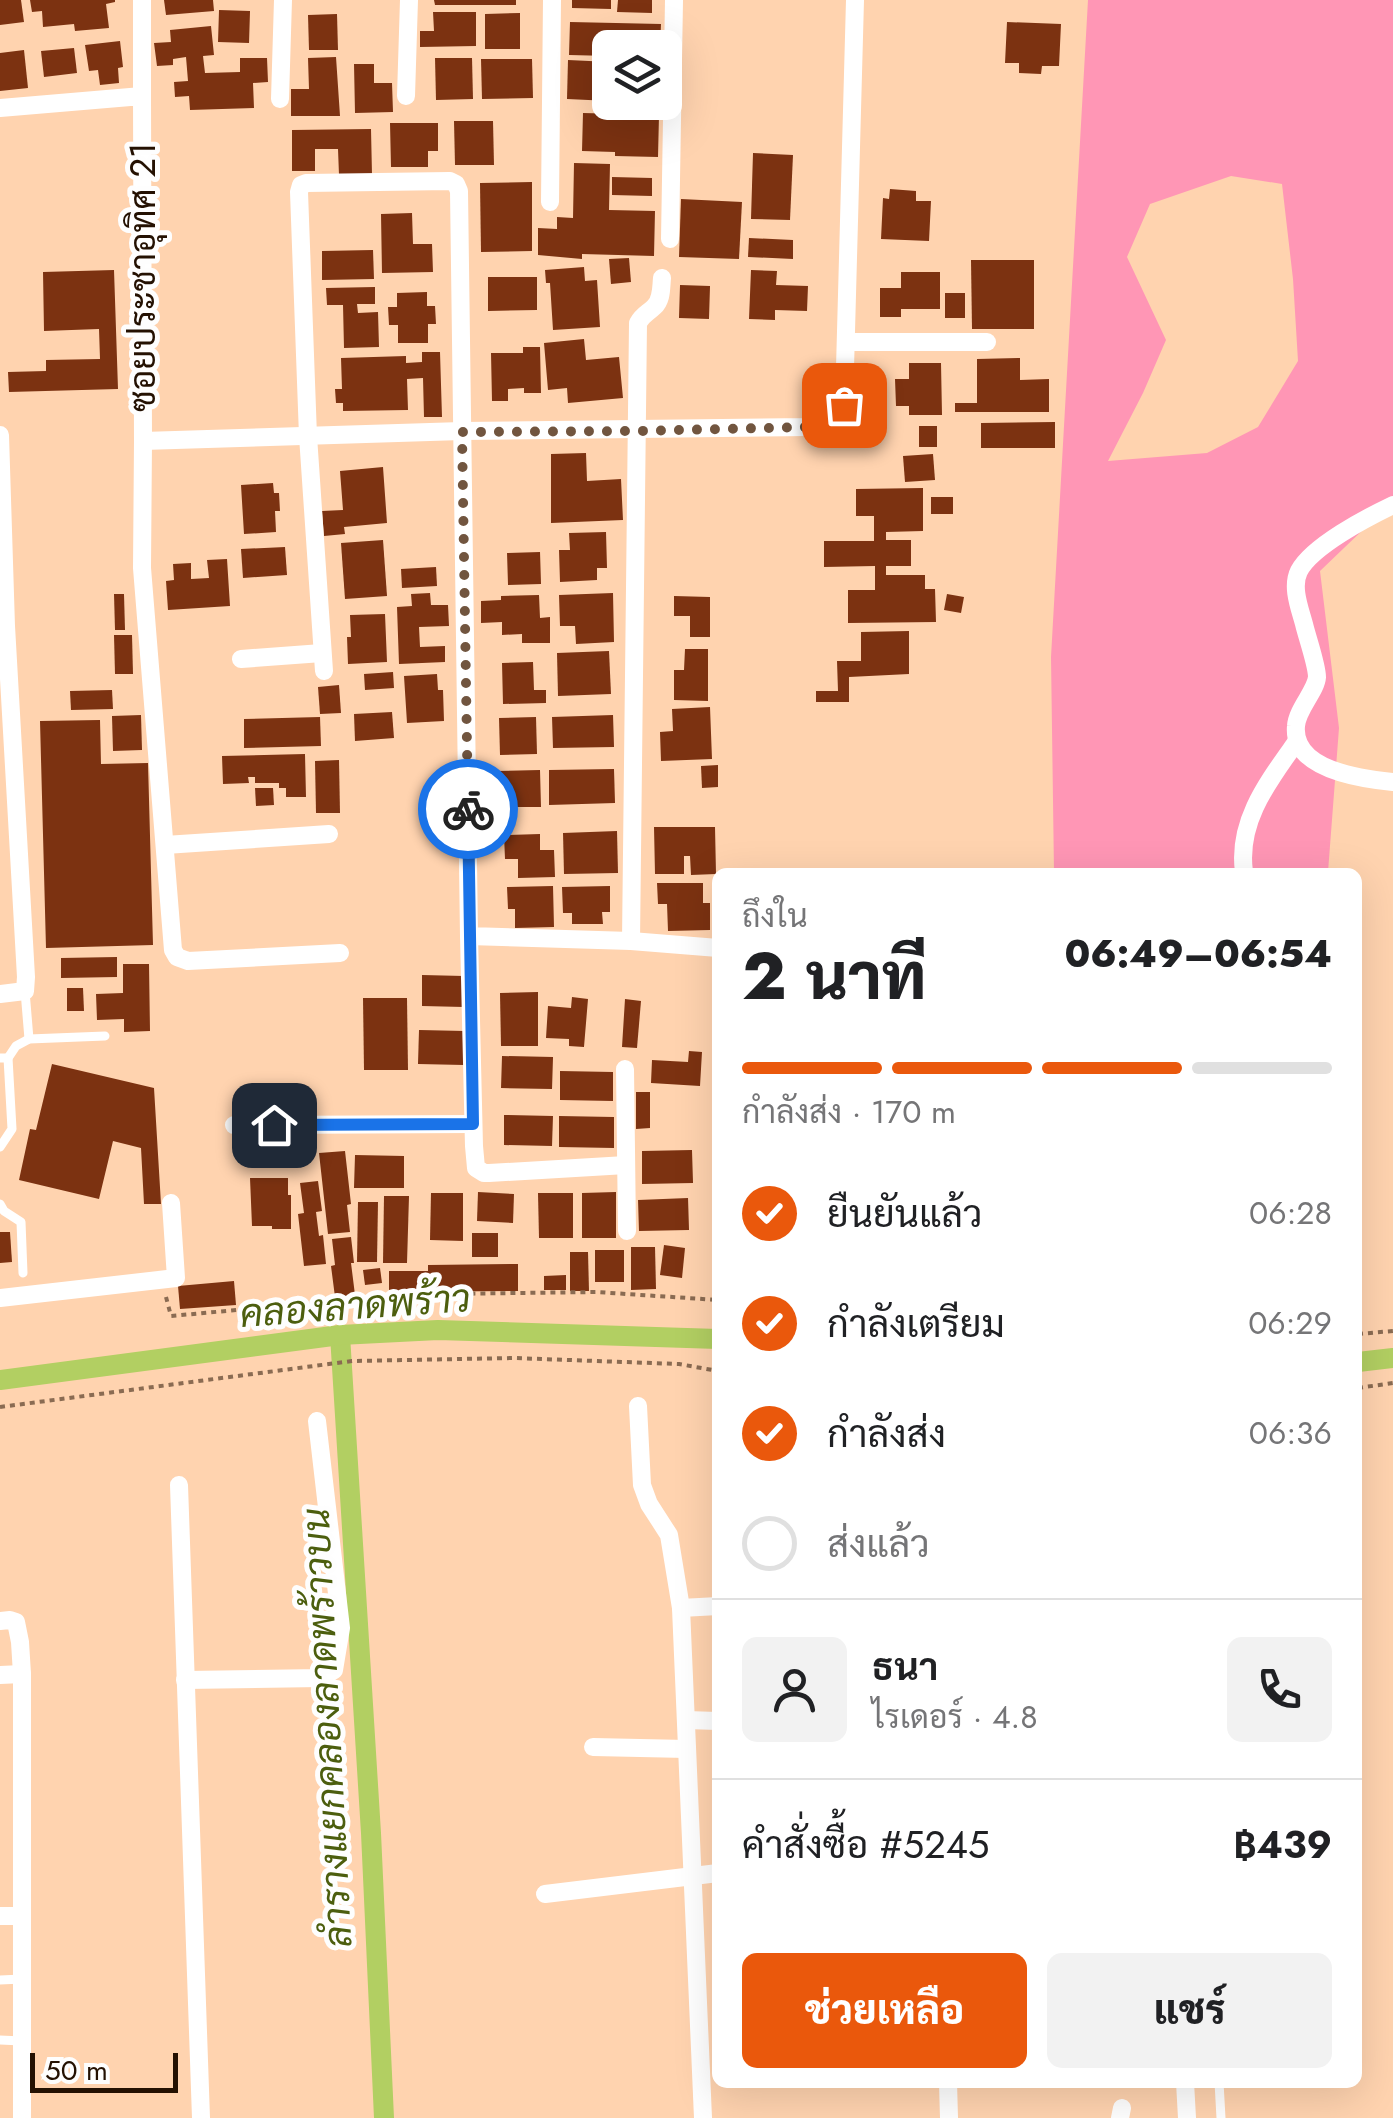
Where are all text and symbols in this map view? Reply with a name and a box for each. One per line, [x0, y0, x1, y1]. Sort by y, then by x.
map controls [592, 30, 682, 120]
button: layers [592, 30, 682, 120]
street label: ซอยประชาอุทิศ 21 [118, 142, 168, 412]
pin [802, 363, 887, 448]
icon: bag [817, 378, 872, 433]
courier [418, 759, 518, 859]
icon: bike [441, 782, 496, 837]
text: ถึงใน [742, 893, 808, 939]
text: 06:49–06:54 [1064, 926, 1332, 981]
text: 2 นาที [742, 929, 927, 1023]
pin [232, 1083, 317, 1168]
text: กำลังส่ง · 170 m [742, 1089, 956, 1135]
icon: home [247, 1098, 302, 1153]
icon: check [742, 1186, 797, 1241]
text: ยืนยันแล้ว [827, 1186, 982, 1241]
text: 06:28 [1249, 1190, 1332, 1236]
water label: คลองลาดพร้าว [238, 1270, 472, 1341]
icon: check [742, 1296, 797, 1351]
text: กำลังเตรียม [827, 1296, 1005, 1351]
text: 06:29 [1248, 1300, 1332, 1346]
icon: check [742, 1406, 797, 1461]
text: กำลังส่ง [827, 1406, 946, 1461]
text: 06:36 [1249, 1410, 1332, 1456]
water label: ลำรางแยกคลองลาดพร้าวบน [288, 1507, 365, 1949]
text: ส่งแล้ว [827, 1516, 930, 1571]
button: person [742, 1637, 847, 1742]
button: phone [1227, 1637, 1332, 1742]
text: ธนา [872, 1639, 938, 1694]
text: ไรเดอร์ · 4.8 [872, 1694, 1038, 1740]
text: คำสั่งซื้อ #5245 [742, 1817, 989, 1872]
text: ฿439 [1234, 1817, 1332, 1872]
button: ช่วยเหลือ [742, 1953, 1027, 2068]
button: แชร์ [1047, 1953, 1332, 2068]
scale bar [30, 2048, 178, 2092]
text: 50 m [45, 2050, 108, 2091]

